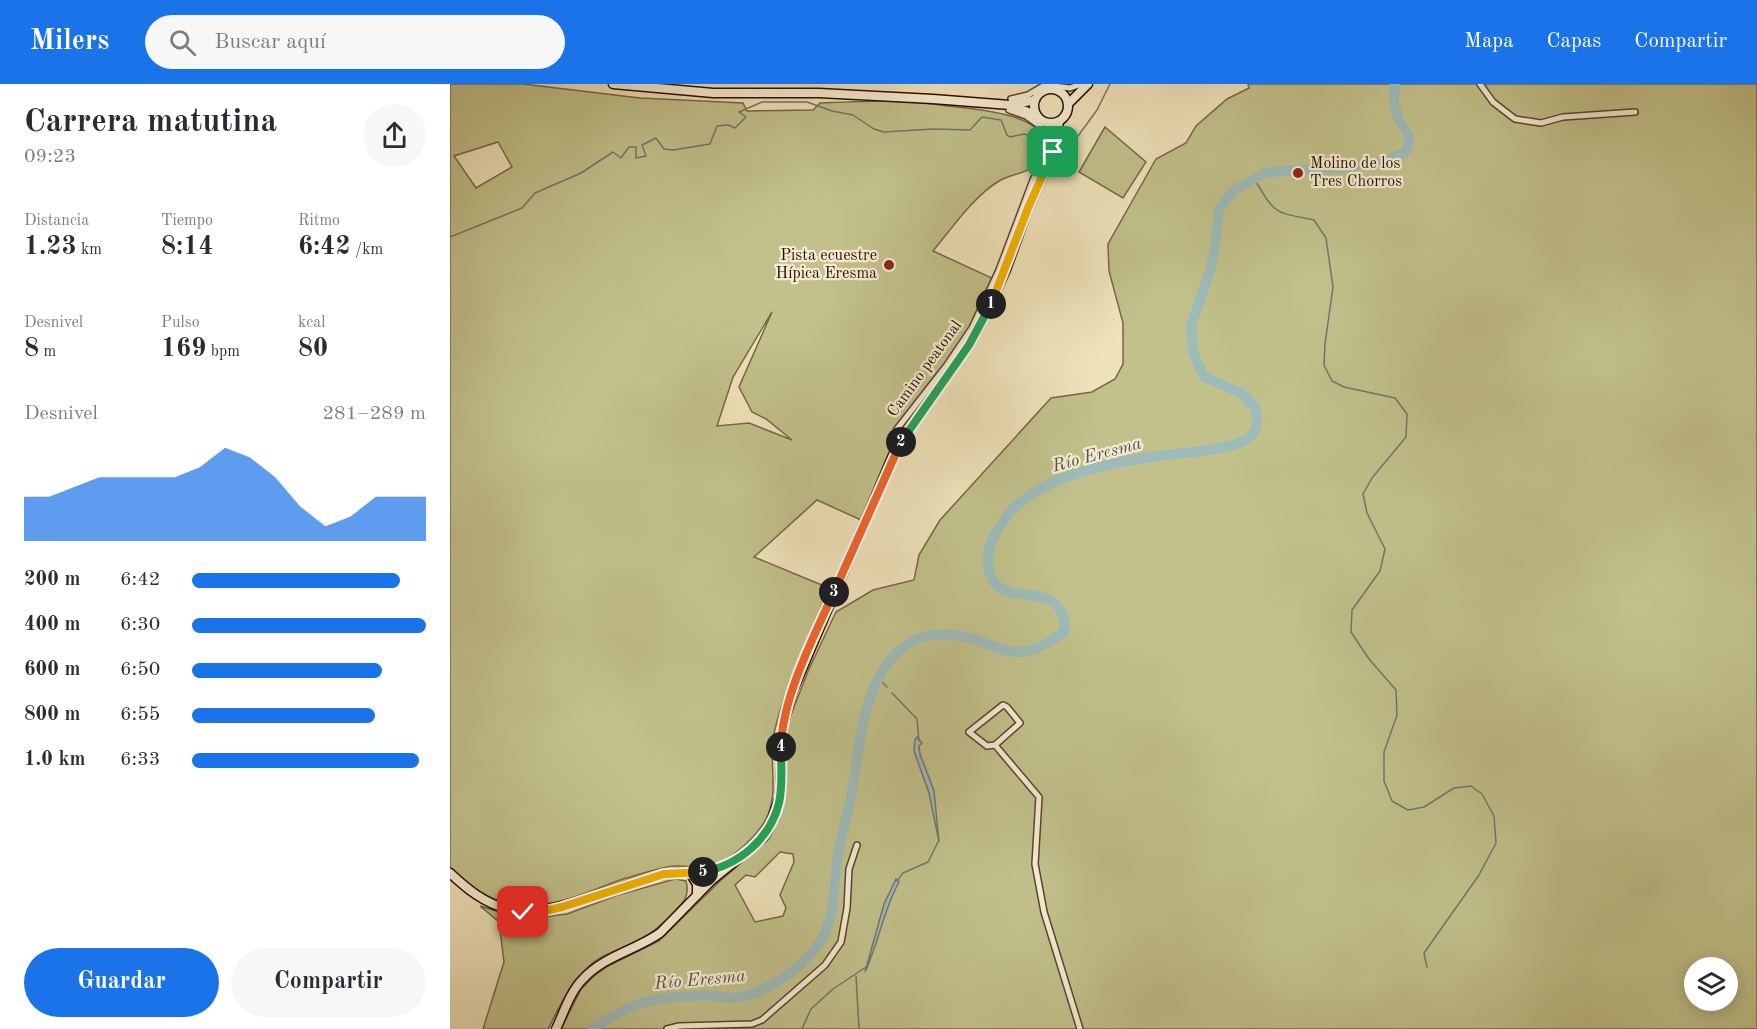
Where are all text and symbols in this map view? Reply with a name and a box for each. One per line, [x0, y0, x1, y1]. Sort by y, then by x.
search box [145, 15, 565, 69]
icon: search [166, 26, 199, 59]
text: Milers [30, 28, 109, 56]
text: Buscar aquí [214, 31, 326, 53]
text: Mapa [1464, 31, 1514, 52]
text: Capas [1547, 31, 1601, 52]
text: Compartir [1634, 31, 1727, 52]
button: share [363, 104, 426, 167]
text: Carrera matutina [24, 106, 277, 139]
pin [1027, 126, 1078, 177]
icon: arrive [1036, 135, 1069, 168]
text: 09:23 [24, 147, 76, 167]
place label: Molino de los Tres Chorros [1310, 156, 1402, 190]
marker: Molino de los Tres Chorros [1291, 166, 1305, 180]
text: Distancia [24, 213, 89, 229]
text: Tiempo [161, 213, 213, 229]
text: Ritmo [298, 213, 340, 229]
text: 1.23 [24, 234, 77, 260]
text: 8:14 [161, 234, 214, 260]
text: 6:42 [298, 234, 351, 260]
text: km [77, 242, 102, 258]
text: /km [351, 242, 383, 258]
place label: Pista ecuestre Hípica Eresma [776, 248, 877, 282]
marker: Pista ecuestre Hípica Eresma [882, 258, 896, 272]
pin: 1 [976, 289, 1006, 319]
text: 1 [986, 296, 996, 312]
text: Desnivel [24, 315, 83, 331]
text: Pulso [161, 315, 200, 331]
text: kcal [298, 315, 326, 331]
street label: Camino peatonal [885, 318, 965, 420]
text: 8 [24, 336, 39, 362]
text: 169 [161, 336, 206, 362]
text: 80 [298, 336, 328, 362]
text: m [39, 344, 56, 360]
text: bpm [206, 344, 240, 360]
text: Desnivel [24, 404, 98, 424]
text: 281–289 m [323, 404, 426, 424]
pin: 2 [886, 427, 916, 457]
text: 2 [896, 434, 906, 450]
water label: Río Eresma [1049, 434, 1144, 476]
text: 200 m [24, 570, 80, 590]
text: 6:42 [120, 570, 160, 590]
pin: 3 [819, 577, 849, 607]
text: 3 [829, 584, 839, 600]
text: 400 m [24, 615, 80, 635]
text: 6:30 [120, 615, 160, 635]
text: 600 m [24, 660, 80, 680]
text: 6:50 [120, 660, 160, 680]
text: 800 m [24, 705, 80, 725]
text: 6:55 [120, 705, 160, 725]
pin: 4 [766, 732, 796, 762]
text: 4 [776, 739, 786, 755]
text: 1.0 km [24, 750, 86, 770]
text: 6:33 [120, 750, 160, 770]
pin: 5 [688, 857, 718, 887]
text: 5 [698, 864, 708, 880]
pin [497, 886, 548, 937]
icon: check [506, 895, 539, 928]
button: Guardar [24, 948, 219, 1017]
button: Compartir [231, 948, 426, 1017]
map controls [1684, 957, 1738, 1011]
button: layers [1684, 957, 1738, 1011]
water label: Río Eresma [653, 967, 747, 993]

